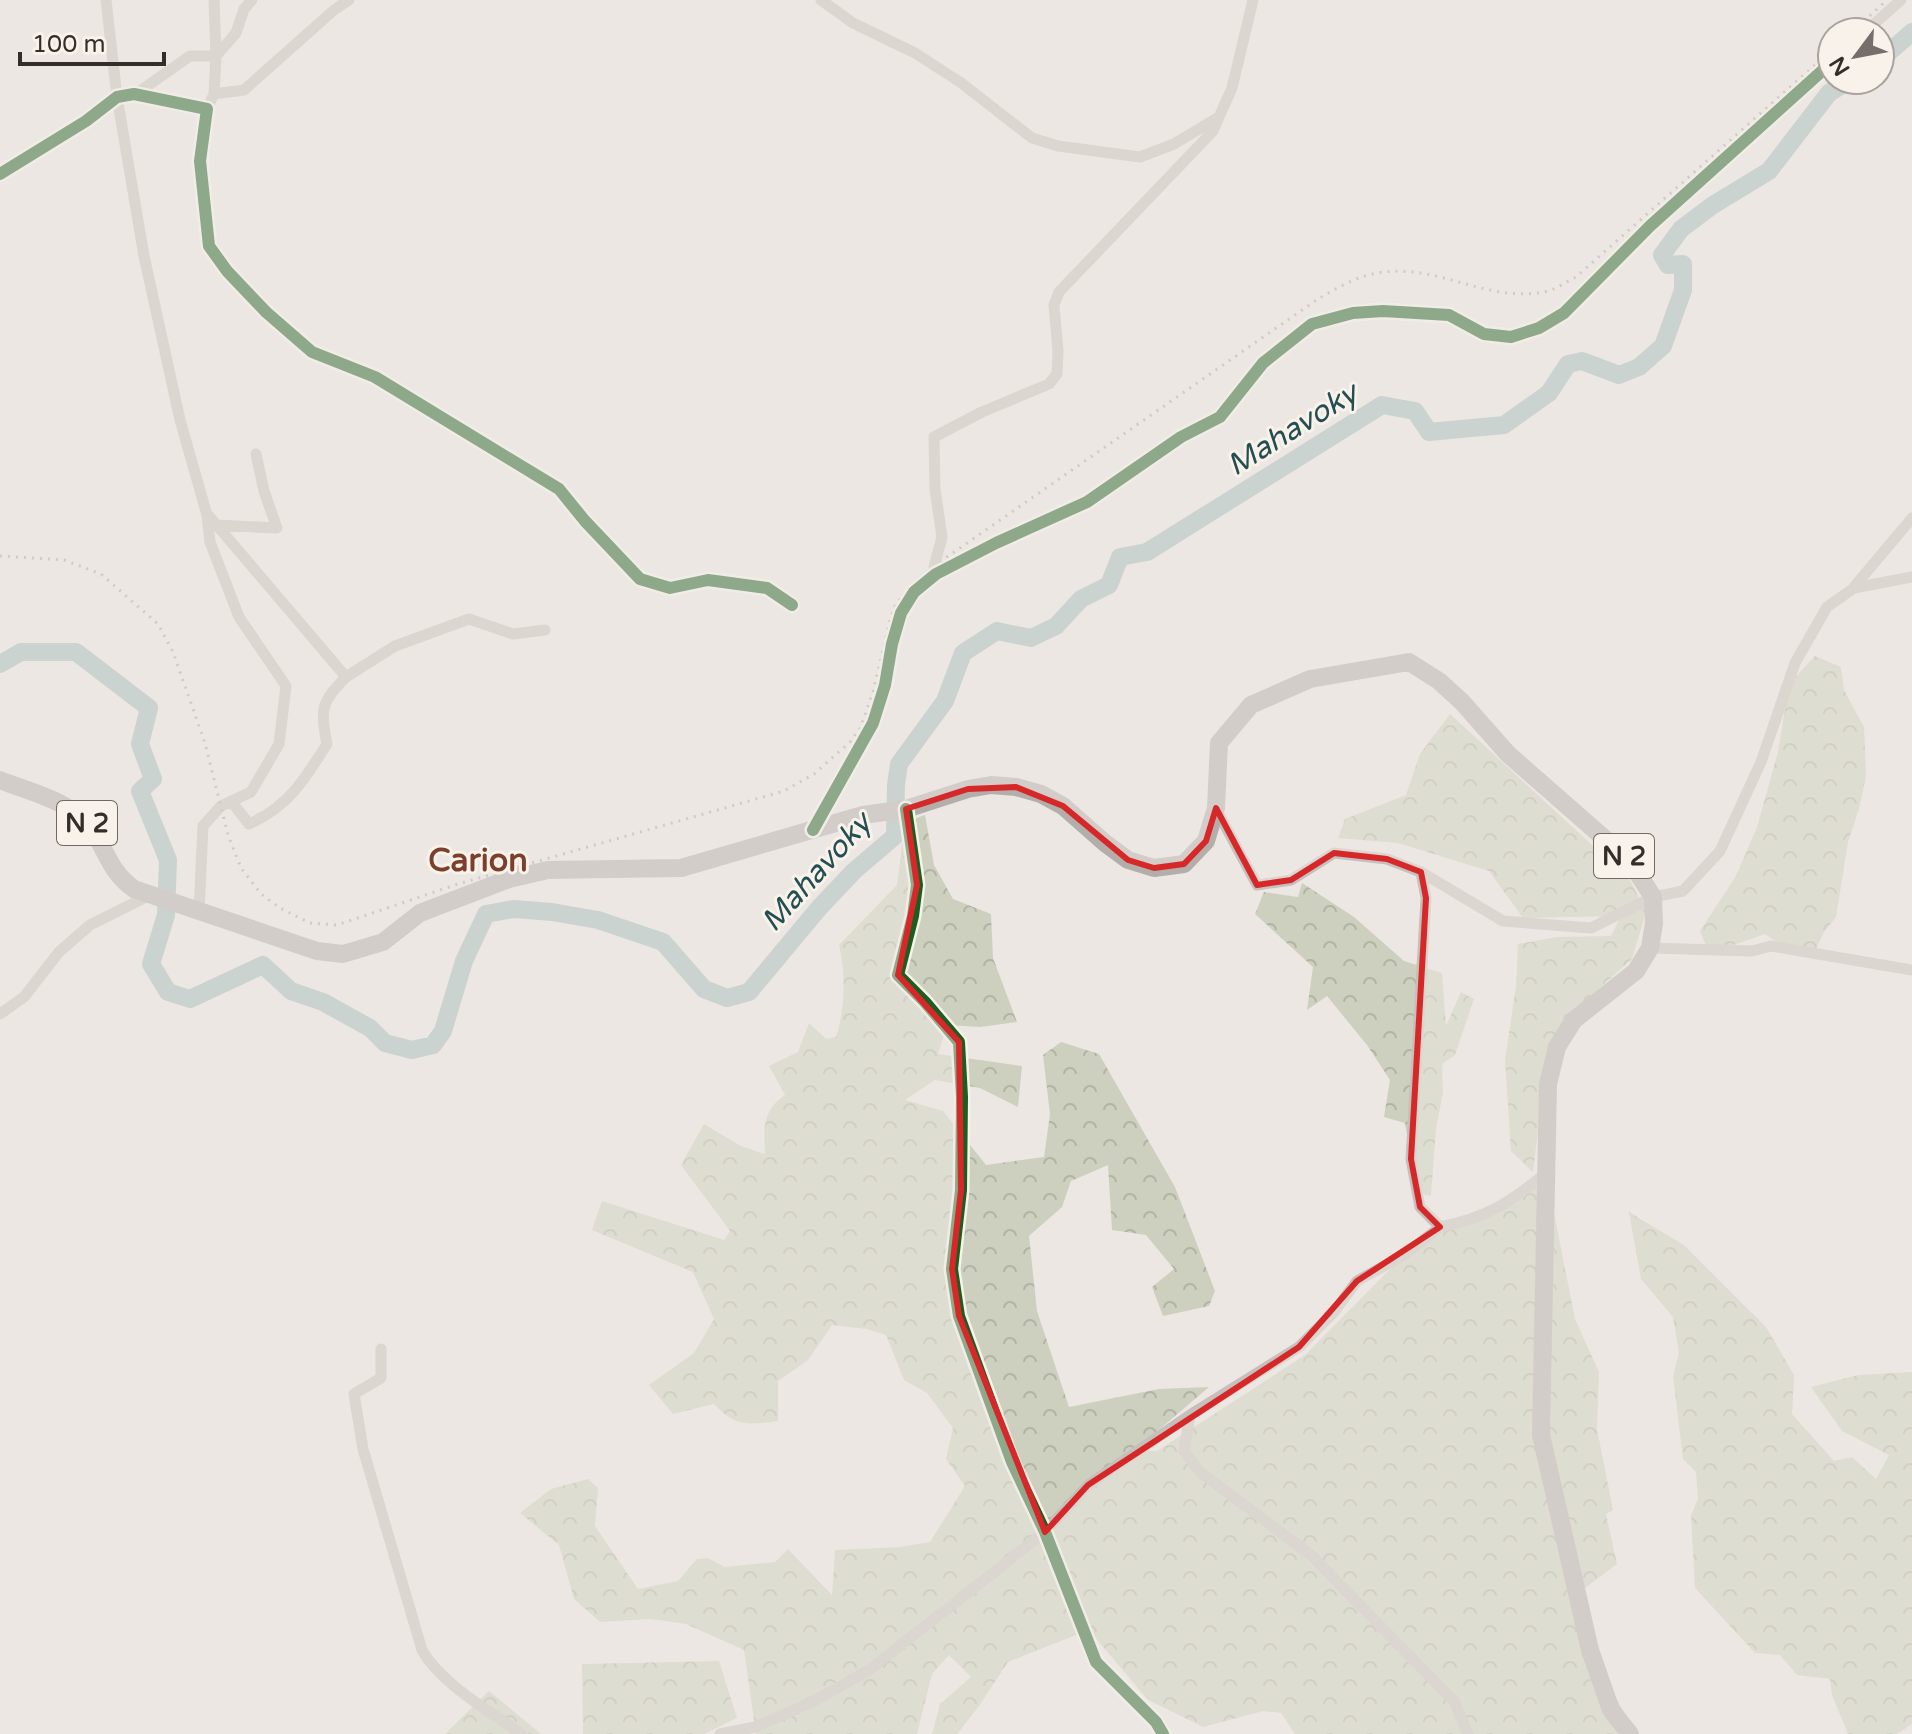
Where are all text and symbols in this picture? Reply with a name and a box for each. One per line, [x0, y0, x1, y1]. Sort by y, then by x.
scale bar [20, 16, 164, 66]
north arrow [1816, 16, 1896, 96]
text: 100 m [32, 30, 106, 59]
text: N [1824, 52, 1856, 80]
water label: Mahavoky [1220, 373, 1367, 484]
road number: N 2 [57, 801, 117, 845]
water label: Mahavoky [753, 803, 881, 939]
road number: N 2 [1594, 834, 1654, 878]
district label: Carion [428, 842, 528, 880]

